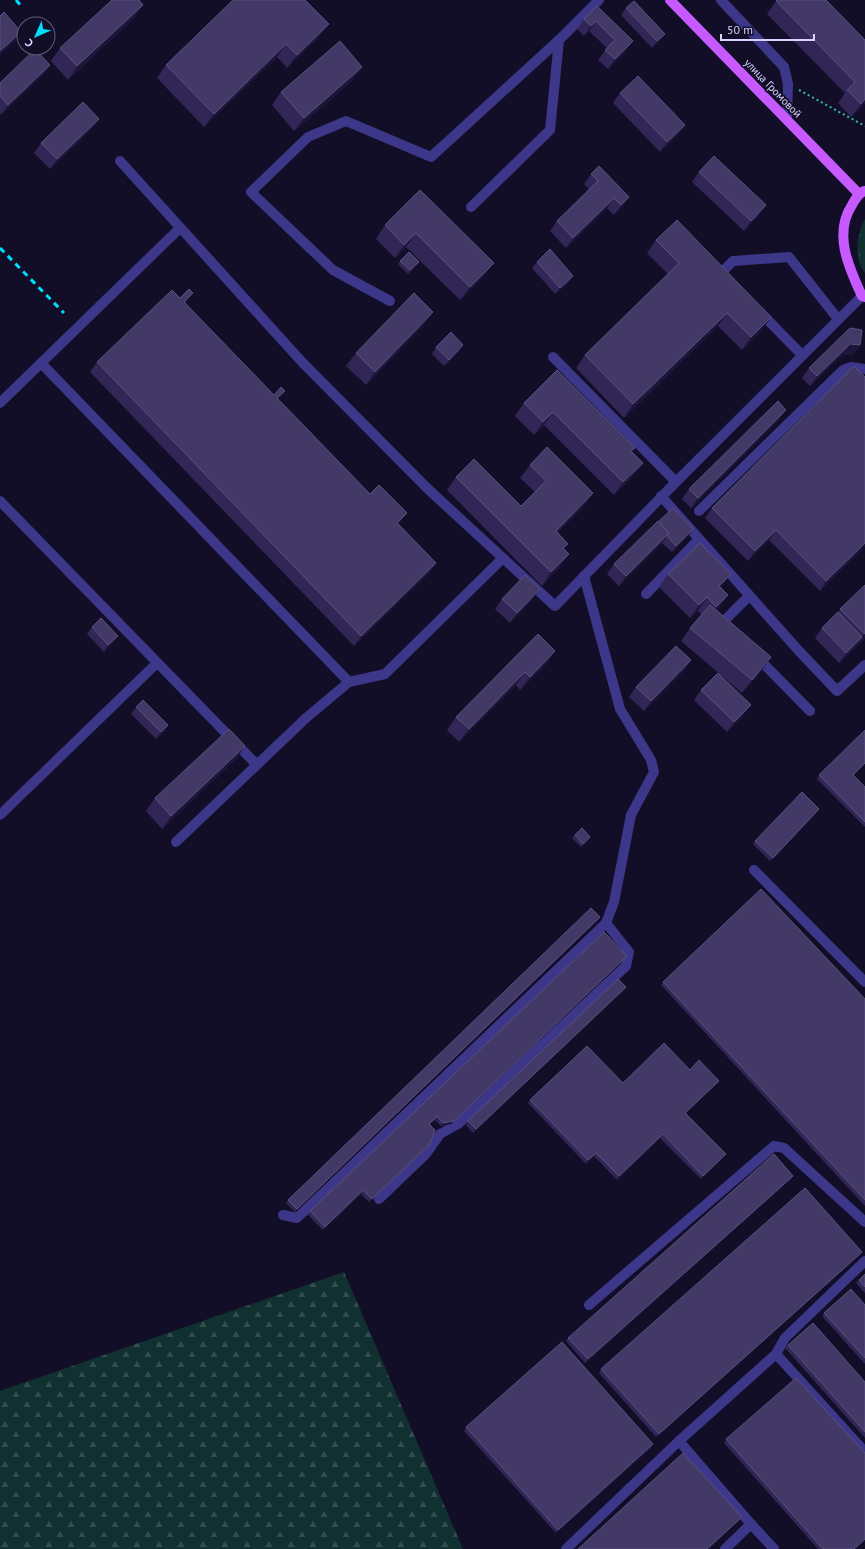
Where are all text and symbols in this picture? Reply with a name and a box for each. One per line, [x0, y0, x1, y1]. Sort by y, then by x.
north arrow [16, 16, 56, 56]
scale bar [721, 16, 814, 42]
text: 50 m [727, 22, 753, 37]
text: С [22, 36, 36, 50]
street label: улица Громовой [741, 56, 805, 120]

